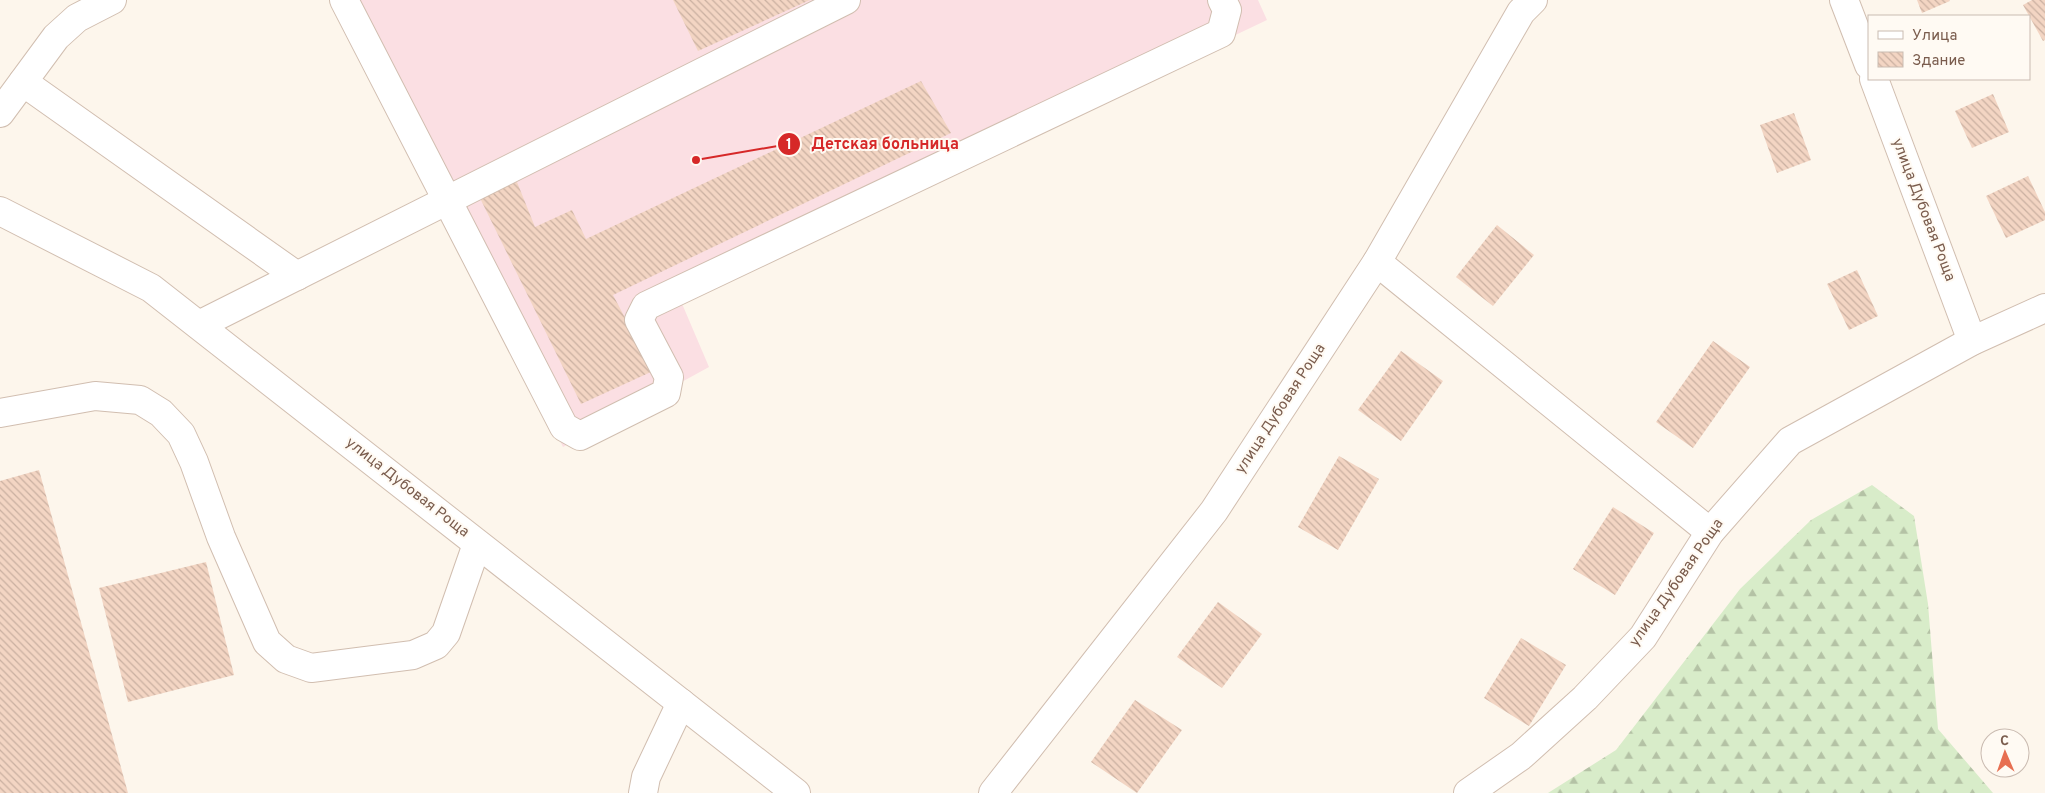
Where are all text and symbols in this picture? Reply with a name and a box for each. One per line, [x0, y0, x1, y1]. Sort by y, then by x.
legend [1868, 15, 2030, 80]
text: Улица [1912, 27, 1957, 46]
text: Здание [1912, 52, 1965, 71]
callout: Детская больница [776, 128, 969, 159]
text: Детская больница [811, 135, 959, 155]
text: 1 [786, 136, 792, 155]
street label: улица Дубовая Роща [1887, 136, 1959, 284]
street label: улица Дубовая Роща [1232, 340, 1330, 478]
street label: улица Дубовая Роща [341, 434, 473, 542]
street label: улица Дубовая Роща [1626, 515, 1728, 651]
north arrow [1980, 728, 2030, 778]
text: С [2000, 733, 2009, 750]

